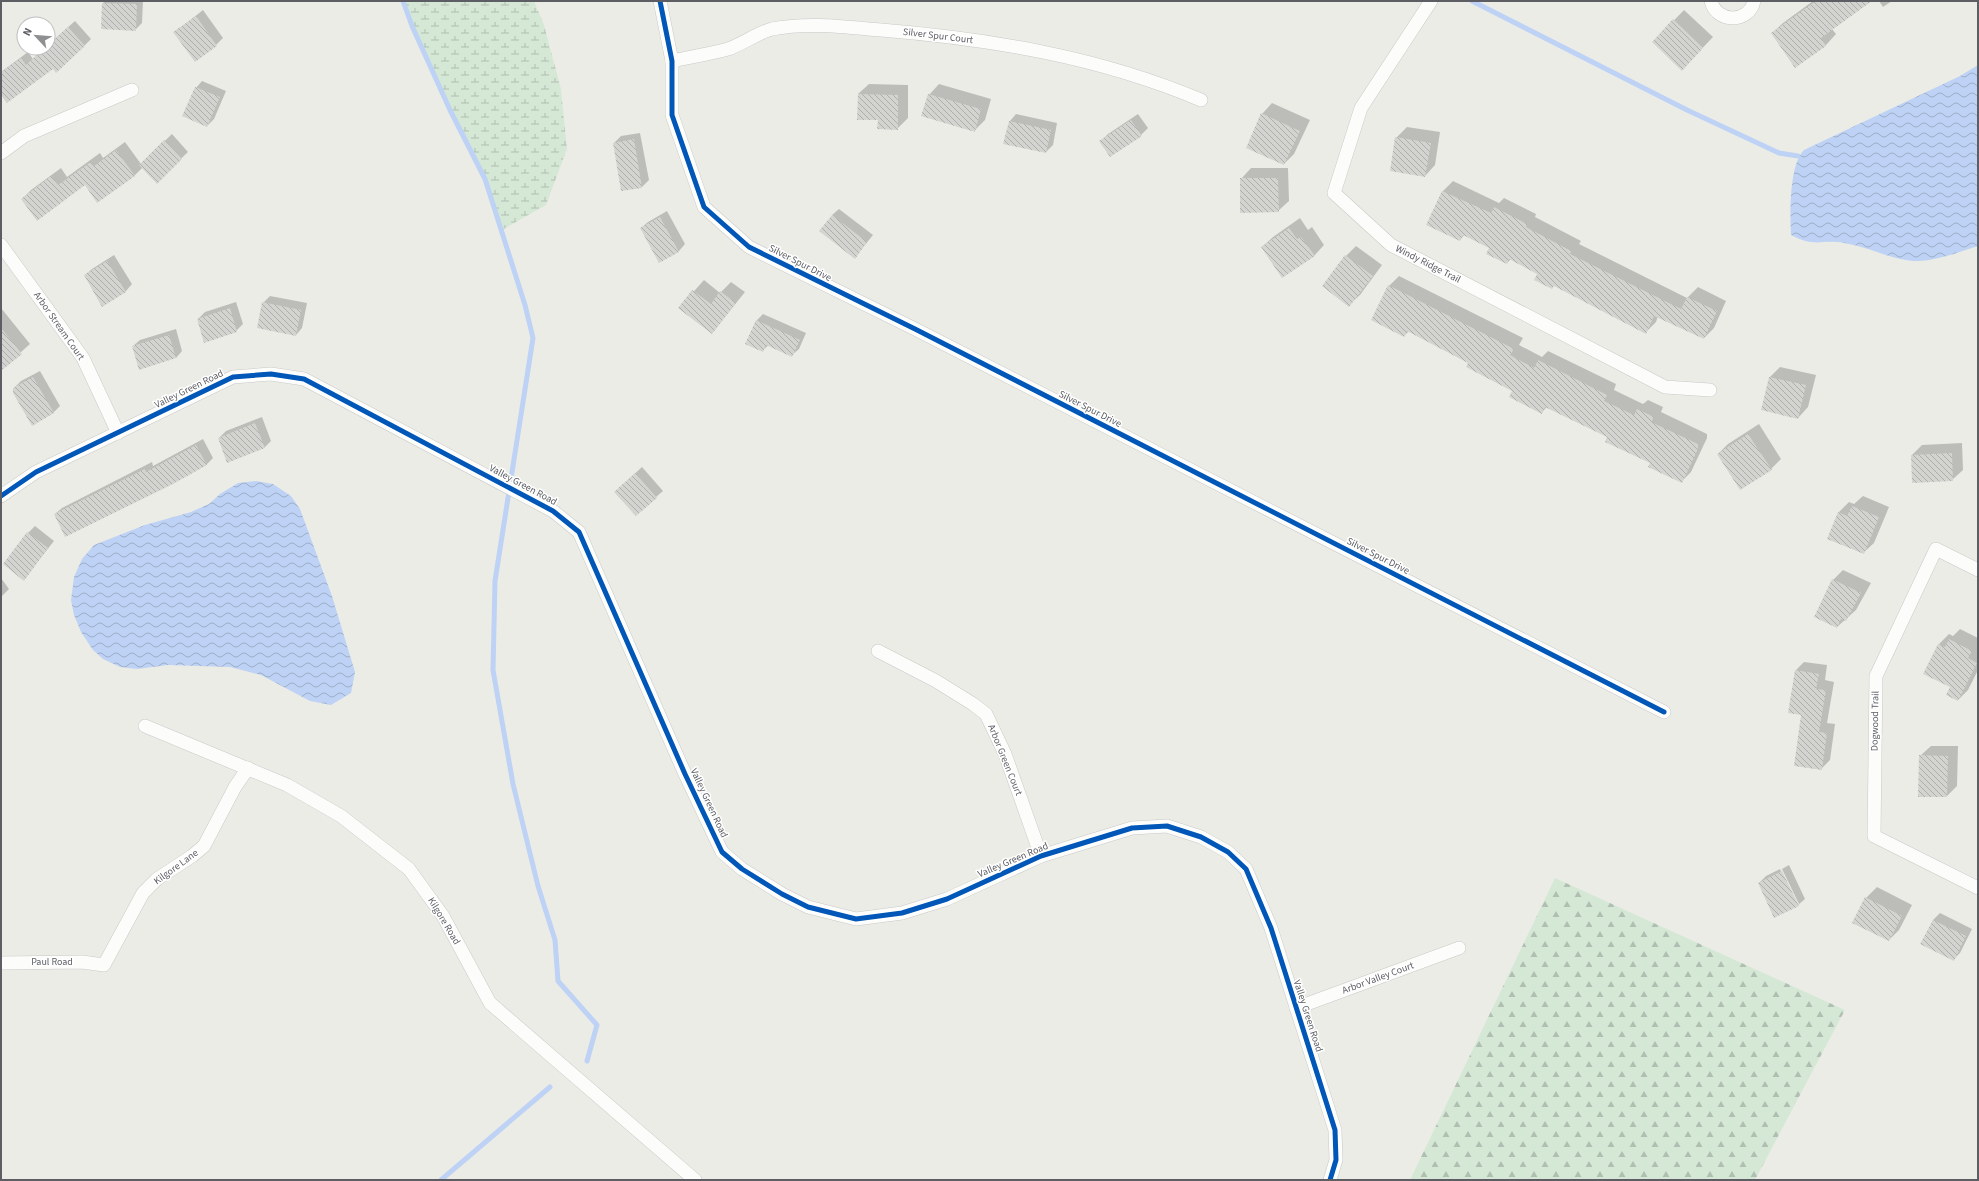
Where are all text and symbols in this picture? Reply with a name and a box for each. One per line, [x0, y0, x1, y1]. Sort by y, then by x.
north arrow [16, 16, 56, 56]
text: N [19, 25, 36, 38]
street label: Silver Spur Court [902, 25, 975, 47]
street label: Silver Spur Drive [766, 241, 834, 285]
street label: Windy Ridge Trail [1393, 241, 1464, 287]
street label: Arbor Stream Court [30, 289, 88, 364]
street label: Valley Green Road [152, 366, 226, 412]
street label: Silver Spur Drive [1056, 387, 1124, 431]
street label: Valley Green Road [487, 461, 559, 509]
street label: Silver Spur Drive [1344, 534, 1412, 578]
street label: Dogwood Trail [1867, 690, 1883, 751]
street label: Arbor Green Court [984, 722, 1026, 798]
street label: Valley Green Road [687, 766, 731, 840]
street label: Valley Green Road [976, 839, 1050, 881]
street label: Kilgore Lane [151, 846, 201, 888]
street label: Kilgore Road [424, 895, 464, 947]
street label: Paul Road [31, 955, 73, 969]
street label: Arbor Valley Court [1340, 958, 1416, 997]
street label: Valley Green Road [1290, 978, 1326, 1054]

